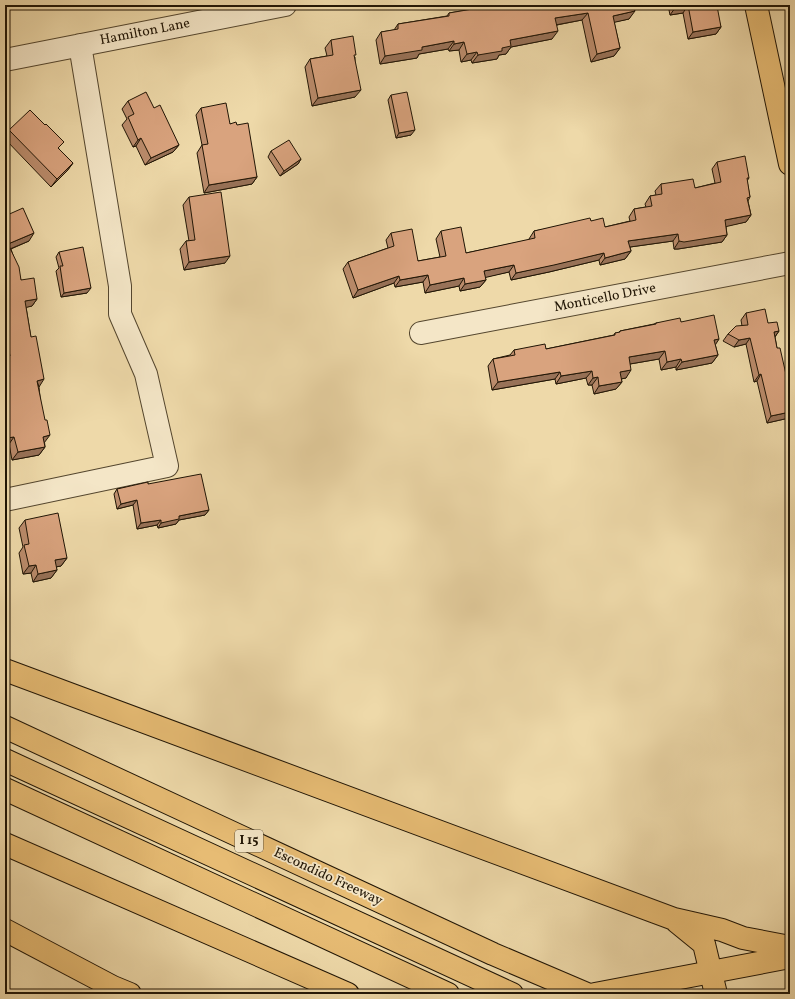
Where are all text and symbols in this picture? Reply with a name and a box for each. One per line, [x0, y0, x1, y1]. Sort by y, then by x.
street label: Hamilton Lane [98, 14, 192, 50]
street label: Monticello Drive [552, 279, 658, 317]
road number: I 15 [235, 830, 263, 852]
street label: Escondido Freeway [270, 843, 386, 911]

